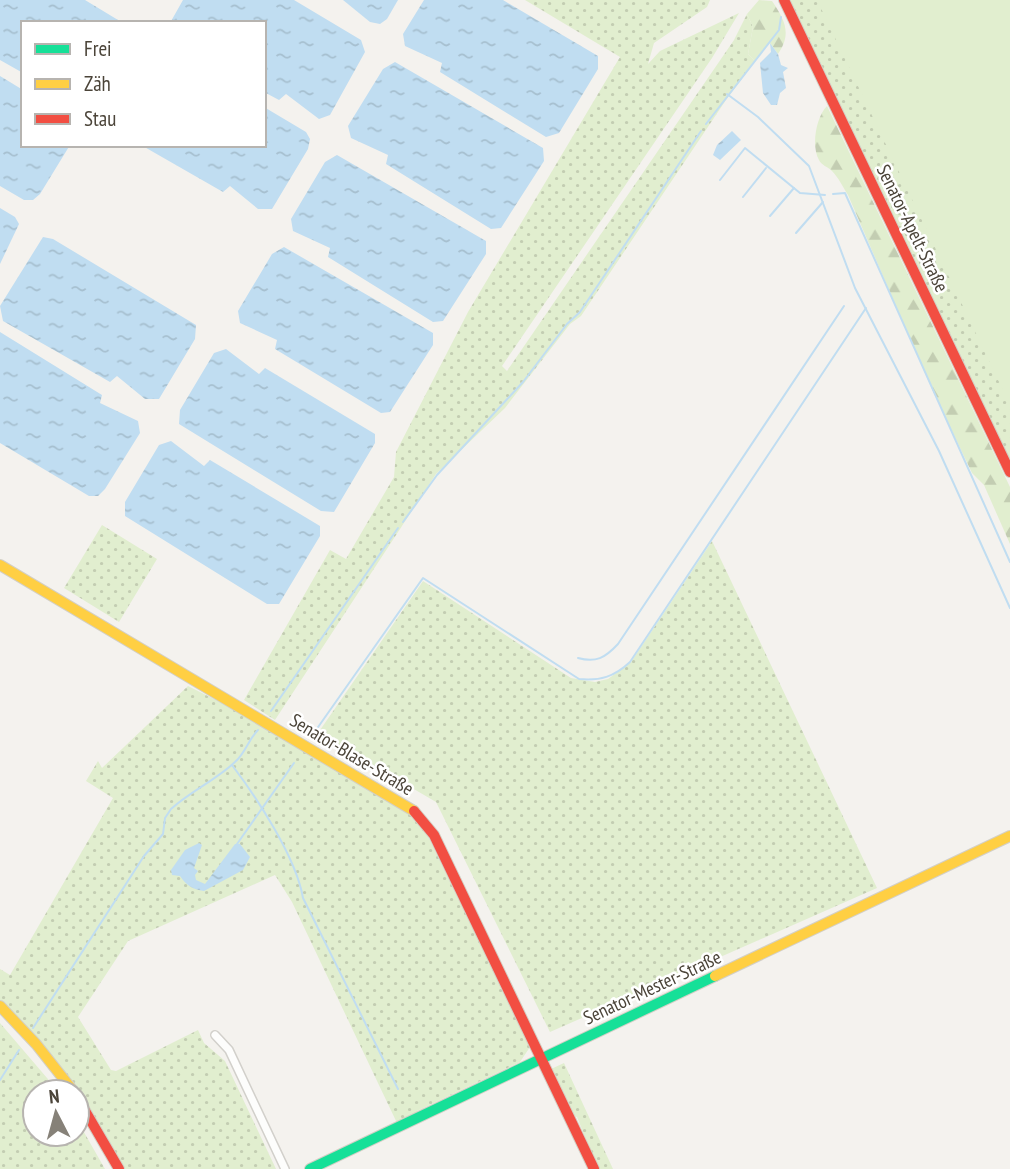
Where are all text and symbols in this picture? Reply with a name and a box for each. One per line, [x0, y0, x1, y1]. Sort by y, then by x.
legend [21, 21, 266, 147]
text: Frei [84, 35, 112, 62]
text: Zäh [84, 70, 111, 97]
text: Stau [84, 105, 116, 132]
street label: Senator-Apelt-Straße [872, 160, 954, 296]
street label: Senator-Blase-Straße [286, 708, 418, 800]
street label: Senator-Mester-Straße [579, 945, 725, 1029]
north arrow [21, 1078, 91, 1148]
text: N [48, 1084, 61, 1109]

